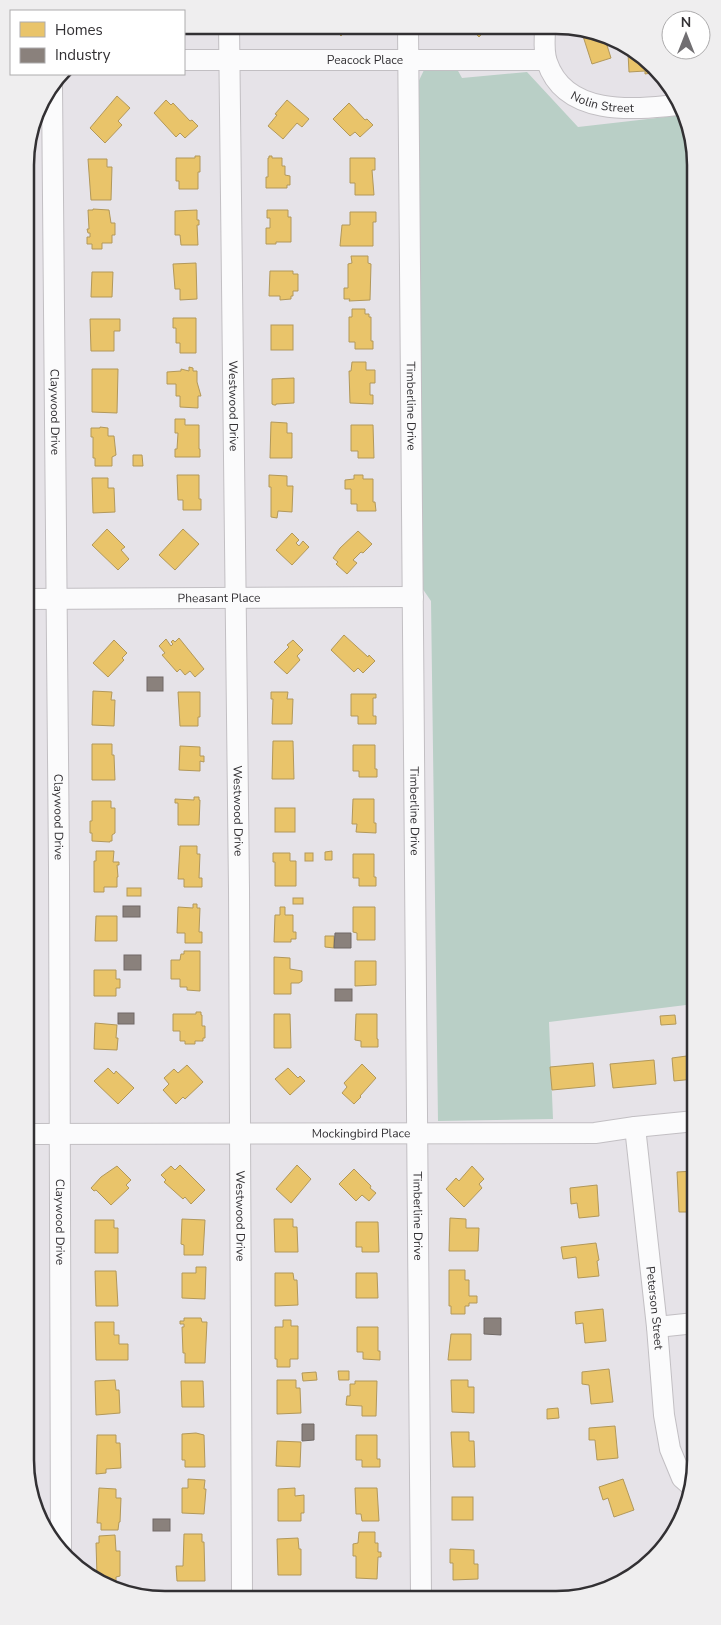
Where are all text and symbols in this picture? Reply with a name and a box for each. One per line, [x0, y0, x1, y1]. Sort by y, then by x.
legend [10, 10, 185, 75]
north arrow [661, 10, 711, 60]
text: N [681, 13, 691, 32]
text: Homes [55, 20, 103, 40]
text: Industry [55, 45, 111, 65]
street label: Peacock Place [327, 52, 403, 68]
street label: Nolin Street [568, 87, 635, 116]
street label: Westwood Drive [225, 360, 242, 452]
street label: Timberline Drive [403, 361, 420, 451]
street label: Claywood Drive [47, 369, 63, 455]
street label: Pheasant Place [178, 590, 260, 606]
street label: Westwood Drive [230, 765, 247, 856]
street label: Timberline Drive [406, 766, 423, 856]
street label: Claywood Drive [50, 774, 67, 860]
street label: Mockingbird Place [312, 1125, 410, 1142]
street label: Westwood Drive [232, 1170, 249, 1261]
street label: Timberline Drive [409, 1171, 426, 1261]
street label: Claywood Drive [52, 1179, 68, 1265]
street label: Peterson Street [642, 1265, 667, 1351]

